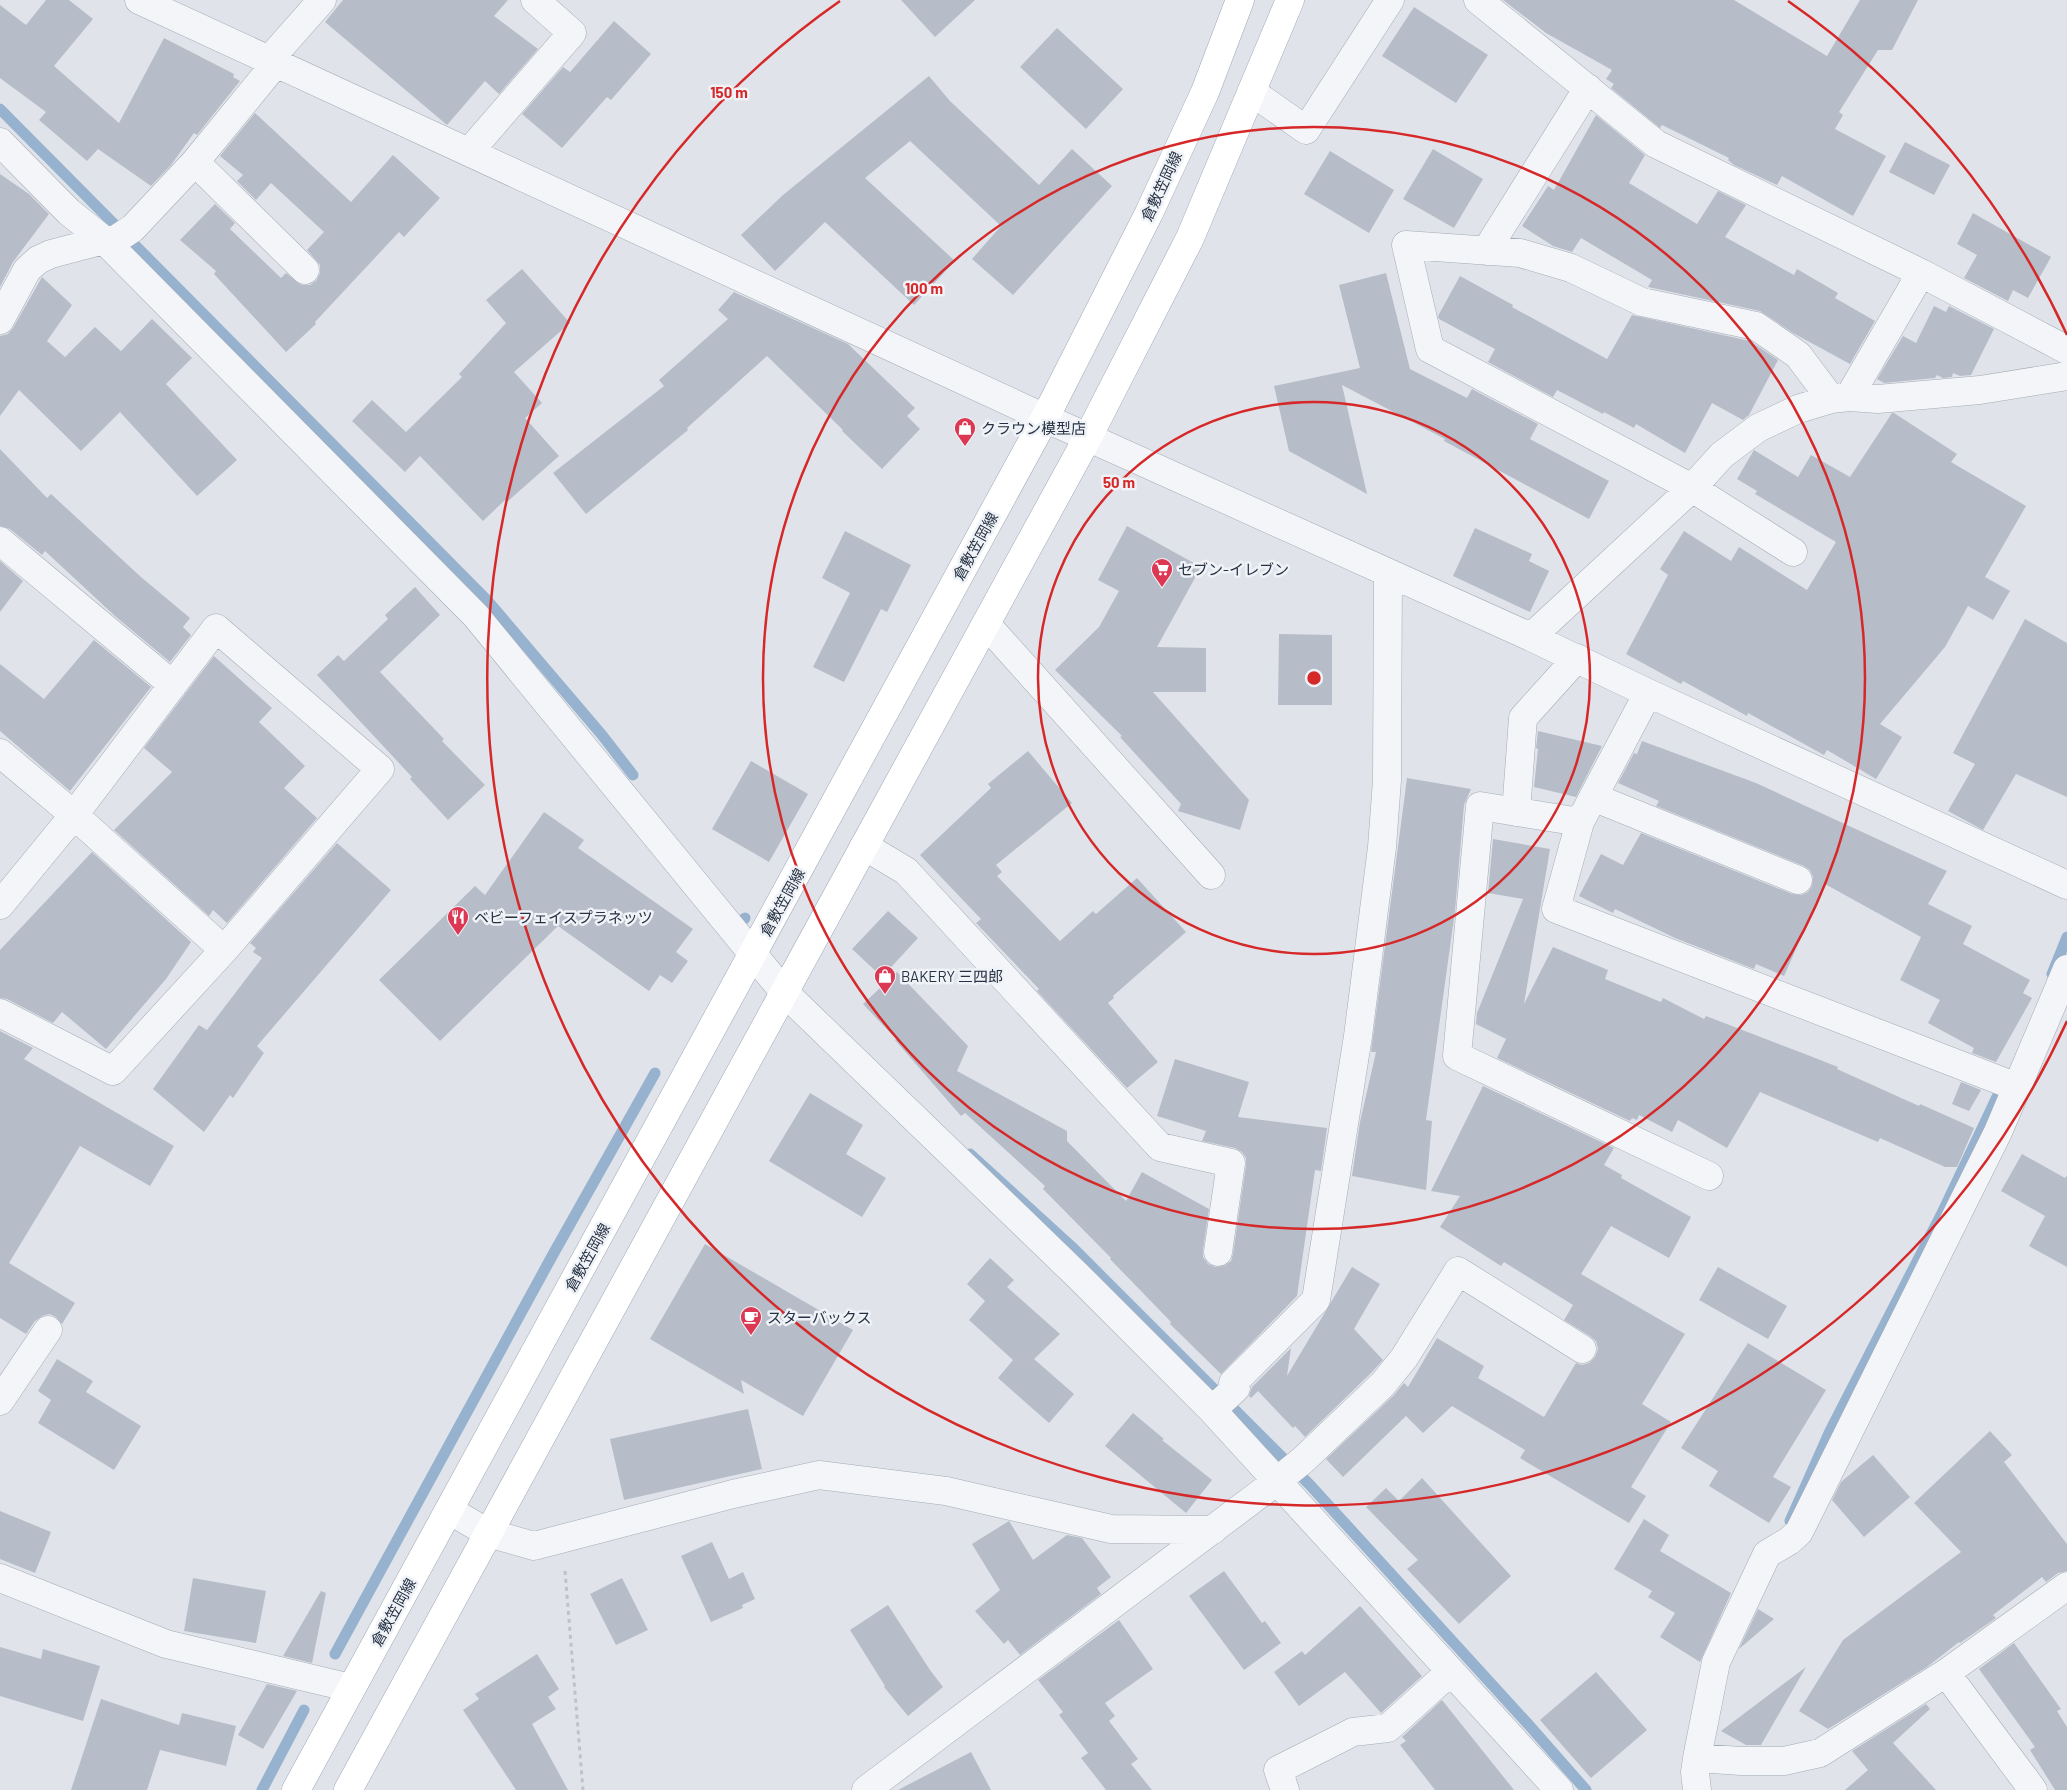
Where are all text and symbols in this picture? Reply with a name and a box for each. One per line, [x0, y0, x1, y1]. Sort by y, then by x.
text: 150 m [710, 83, 748, 101]
street label: 倉敷笠岡線 [1137, 148, 1185, 224]
text: 100 m [905, 279, 943, 297]
shop icon: クラウン模型店 [953, 416, 977, 447]
place label: クラウン模型店 [981, 419, 1086, 437]
text: 50 m [1103, 473, 1135, 491]
street label: 倉敷笠岡線 [949, 509, 1001, 583]
supermarket icon: セブン-イレブン [1150, 557, 1174, 588]
place label: セブン-イレブン [1178, 560, 1289, 578]
centre of rings [1305, 669, 1323, 687]
street label: 倉敷笠岡線 [756, 865, 808, 939]
restaurant icon: ベビーフェイスプラネッツ [446, 905, 470, 936]
place label: ベビーフェイスプラネッツ [474, 908, 653, 926]
shop icon: BAKERY 三四郎 [873, 964, 897, 995]
place label: BAKERY 三四郎 [901, 967, 1003, 985]
street label: 倉敷笠岡線 [561, 1220, 613, 1294]
cafe icon: スターバックス [739, 1305, 763, 1336]
place label: スターバックス [767, 1308, 871, 1326]
street label: 倉敷笠岡線 [367, 1575, 419, 1649]

